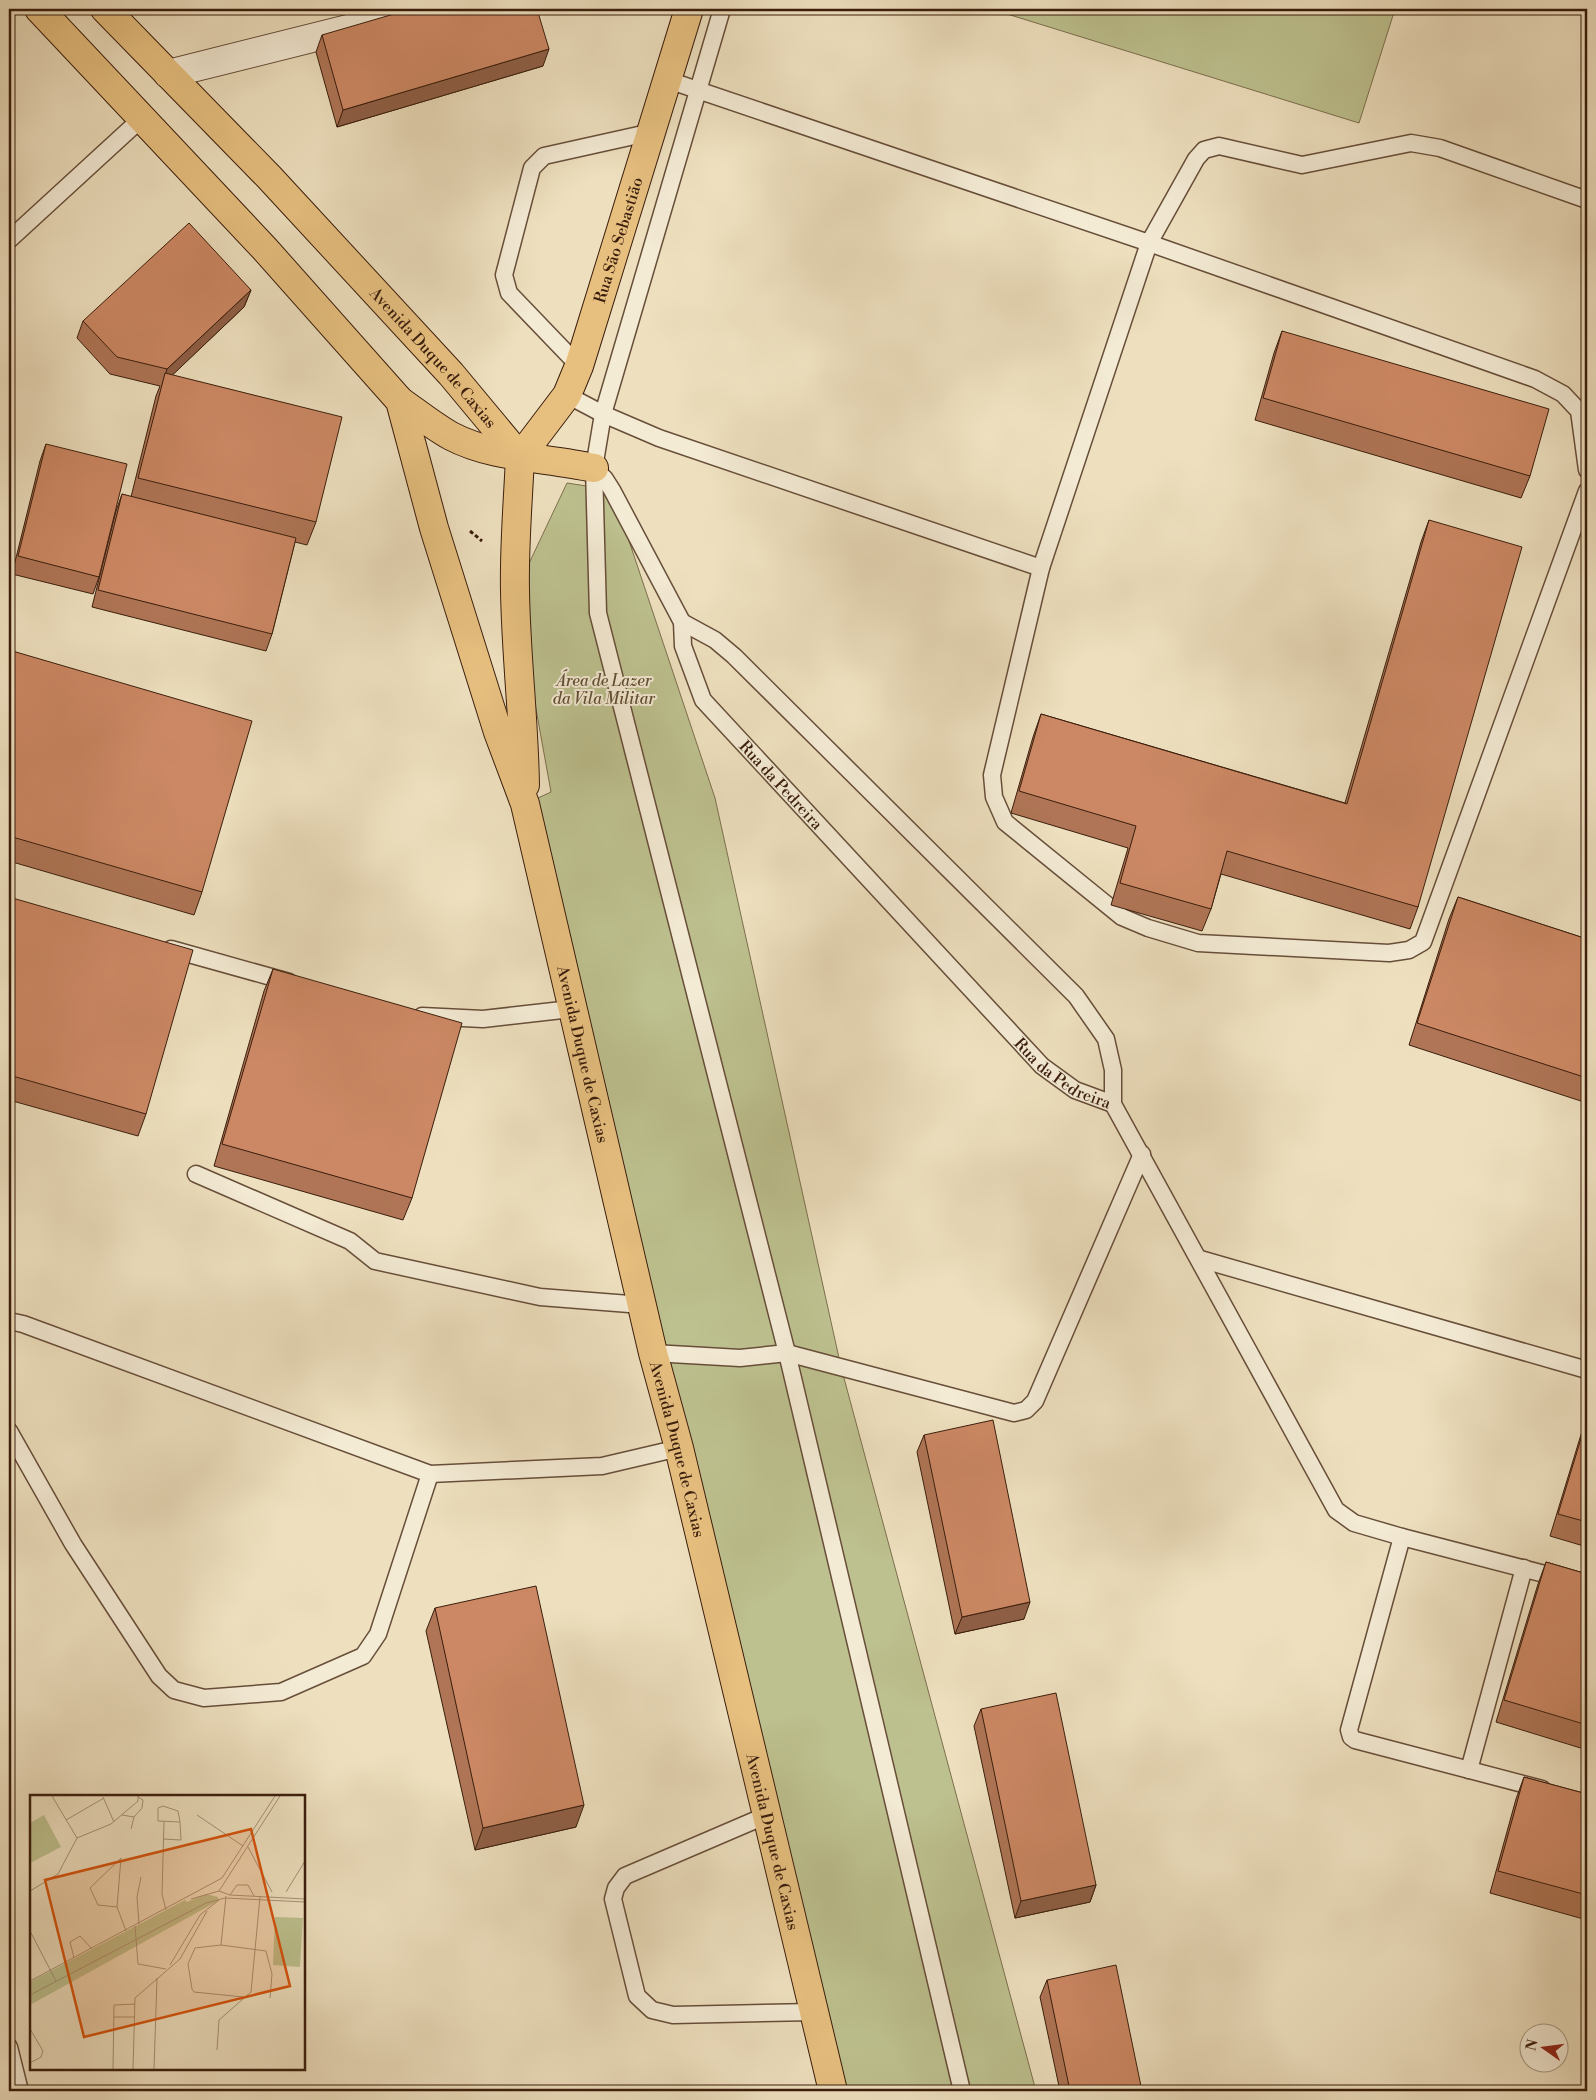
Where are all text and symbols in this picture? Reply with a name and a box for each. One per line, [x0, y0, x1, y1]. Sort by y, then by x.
street label: Rua São Sebastião [590, 175, 648, 306]
street label: Avenida Duque de Caxias [364, 283, 501, 432]
park label: Área de Lazer da Vila Militar [553, 669, 656, 709]
street label: Rua da Pedreira [734, 737, 827, 835]
street label: Avenida Duque de Caxias [552, 963, 613, 1145]
street label: Rua da Pedreira [1010, 1034, 1114, 1114]
street label: Avenida Duque de Caxias [644, 1358, 709, 1539]
street label: Avenida Duque de Caxias [741, 1750, 803, 1932]
inset map [30, 1795, 305, 2070]
north arrow [1518, 2022, 1568, 2072]
text: N [1522, 2038, 1542, 2053]

